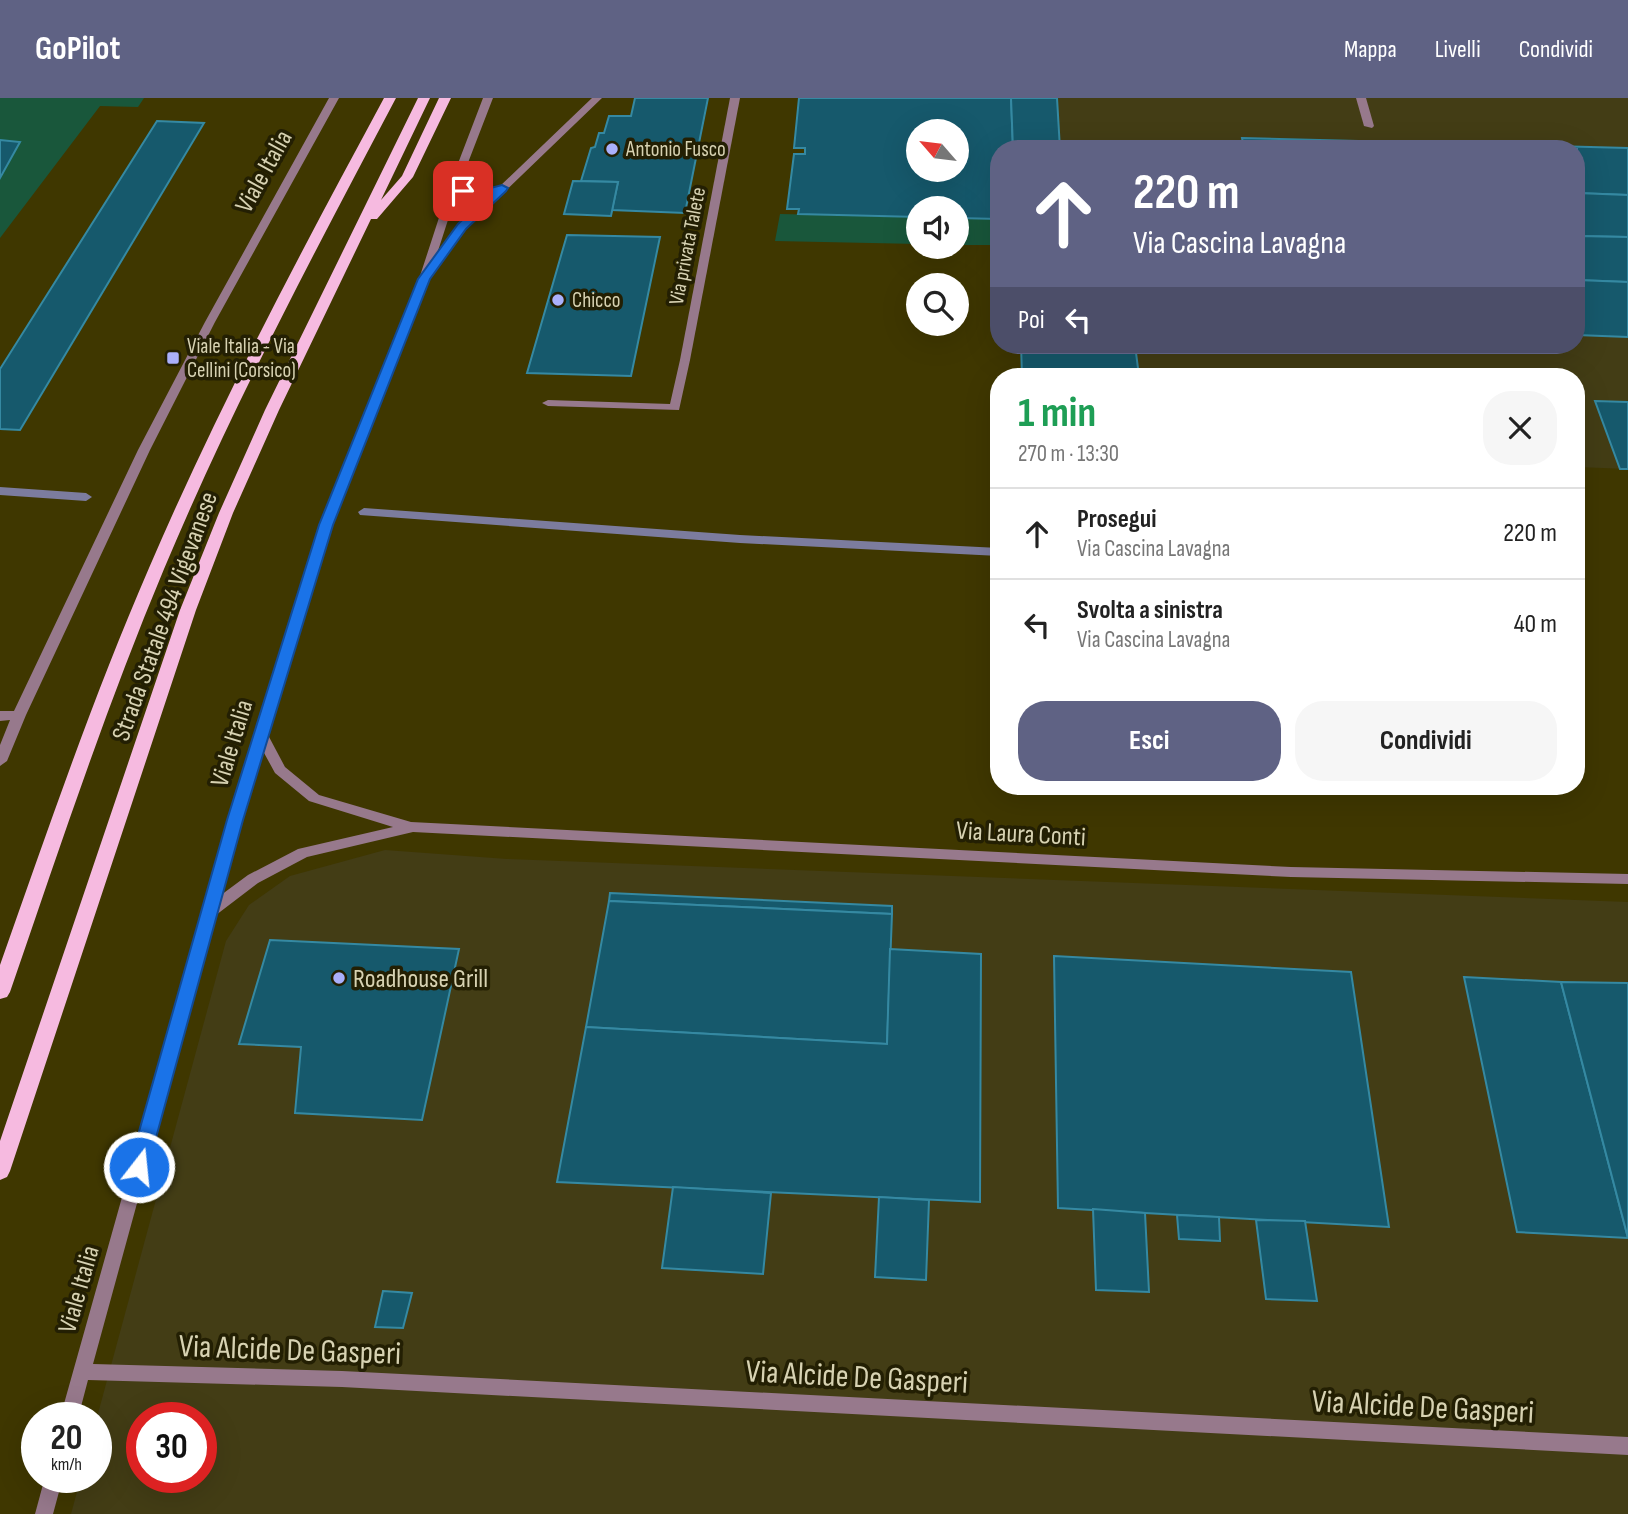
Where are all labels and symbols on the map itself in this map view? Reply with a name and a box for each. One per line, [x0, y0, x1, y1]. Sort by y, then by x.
north arrow [906, 119, 970, 182]
street label: Viale Italia [229, 125, 300, 218]
place label: Antonio Fusco [625, 137, 726, 162]
marker: Antonio Fusco [604, 141, 620, 157]
pin [433, 161, 493, 221]
street label: Via privata Talete [664, 185, 711, 307]
place label: Chicco [572, 288, 620, 313]
marker: Chicco [550, 292, 566, 308]
place label: Viale Italia - Via Cellini (Corsico) [187, 334, 296, 383]
marker: Viale Italia - Via Cellini (Corsico) [165, 350, 181, 366]
street label: Strada Statale 494 Vigevanese [106, 488, 225, 745]
street label: Viale Italia [205, 696, 260, 791]
street label: Via Laura Conti [955, 816, 1086, 853]
place label: Roadhouse Grill [353, 964, 488, 995]
marker: Roadhouse Grill [331, 970, 347, 986]
position arrow [102, 1130, 176, 1204]
street label: Viale Italia [52, 1242, 107, 1337]
street label: Via Alcide De Gasperi [178, 1327, 402, 1374]
street label: Via Alcide De Gasperi [745, 1352, 969, 1403]
street label: Via Alcide De Gasperi [1311, 1382, 1535, 1433]
speed limit sign: 30 [126, 1402, 217, 1493]

